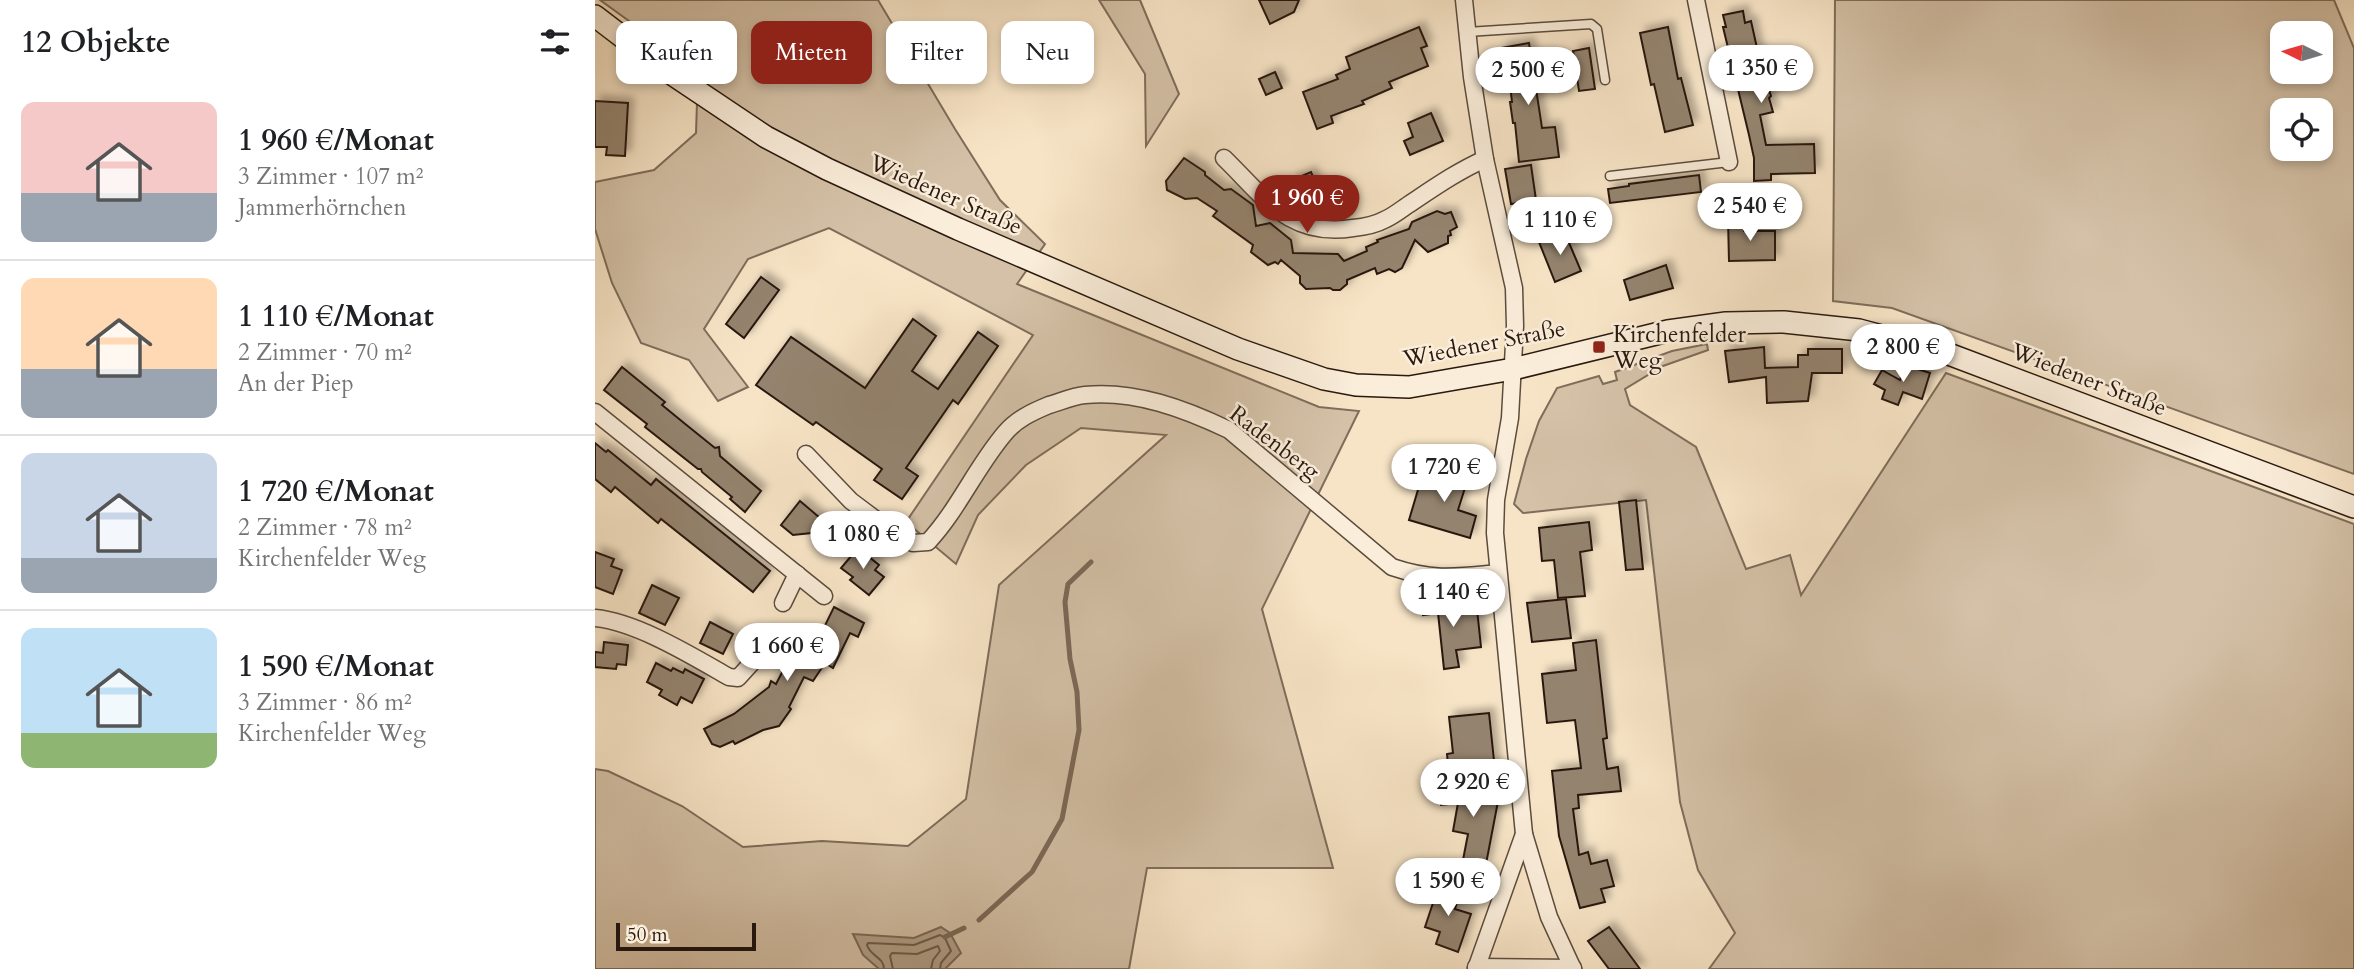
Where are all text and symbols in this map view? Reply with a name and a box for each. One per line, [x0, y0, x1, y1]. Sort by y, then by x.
chip: Kaufen [616, 21, 737, 84]
chip: Mieten [751, 21, 872, 84]
chip: Filter [886, 21, 987, 84]
chip: Neu [1001, 21, 1094, 84]
north arrow [2270, 21, 2333, 84]
map controls [2270, 21, 2333, 161]
text: 12 Objekte [21, 22, 171, 63]
icon: filters [536, 23, 574, 61]
pin: 1 350 € [1696, 46, 1826, 105]
pin: 2 500 € [1463, 48, 1593, 107]
text: 1 350 € [1724, 52, 1798, 83]
text: 2 500 € [1491, 54, 1565, 85]
button: locate [2270, 98, 2333, 161]
text: 1 960 €/Monat [238, 120, 434, 161]
icon: home [77, 130, 161, 214]
street label: Wiedener Straße [864, 146, 1027, 242]
text: 3 Zimmer · 107 m² [238, 161, 423, 192]
pin: 1 960 € [1242, 176, 1372, 235]
text: 1 960 € [1270, 182, 1344, 213]
pin: 2 540 € [1685, 184, 1815, 243]
text: 2 540 € [1713, 190, 1787, 221]
text: Jammerhörnchen [238, 192, 407, 223]
pin: 1 110 € [1495, 198, 1625, 257]
text: 1 110 € [1523, 204, 1597, 235]
text: 1 110 €/Monat [238, 296, 434, 337]
icon: home [77, 306, 161, 390]
street label: Wiedener Straße [1399, 313, 1568, 375]
place label: Kirchenfelder Weg [1612, 319, 1747, 376]
pin: 2 800 € [1838, 324, 1968, 384]
text: 2 800 € [1866, 331, 1940, 362]
street label: Wiedener Straße [2006, 335, 2171, 423]
text: 2 Zimmer · 70 m² [238, 337, 412, 368]
marker: Kirchenfelder Weg [1591, 339, 1607, 355]
text: An der Piep [238, 368, 354, 399]
street label: Radenberg [1223, 398, 1326, 487]
pin: 1 720 € [1379, 444, 1509, 504]
text: 1 720 € [1407, 451, 1481, 482]
text: 1 720 €/Monat [238, 471, 434, 512]
icon: home [77, 481, 161, 565]
text: 2 Zimmer · 78 m² [238, 512, 412, 543]
pin: 1 080 € [798, 512, 928, 571]
text: 1 080 € [826, 518, 900, 549]
text: Kirchenfelder Weg [238, 543, 426, 574]
pin: 1 140 € [1388, 570, 1518, 629]
text: 1 140 € [1416, 576, 1490, 607]
pin: 1 660 € [722, 624, 852, 683]
text: 1 660 € [750, 630, 824, 661]
text: 1 590 €/Monat [238, 646, 434, 687]
icon: home [77, 656, 161, 740]
text: 3 Zimmer · 86 m² [238, 687, 412, 718]
text: Kirchenfelder Weg [238, 718, 426, 749]
pin: 2 920 € [1408, 760, 1538, 819]
text: 2 920 € [1436, 766, 1510, 797]
pin: 1 590 € [1383, 858, 1513, 918]
text: 1 590 € [1411, 865, 1485, 896]
scale bar [616, 920, 756, 952]
text: 50 m [627, 922, 668, 948]

